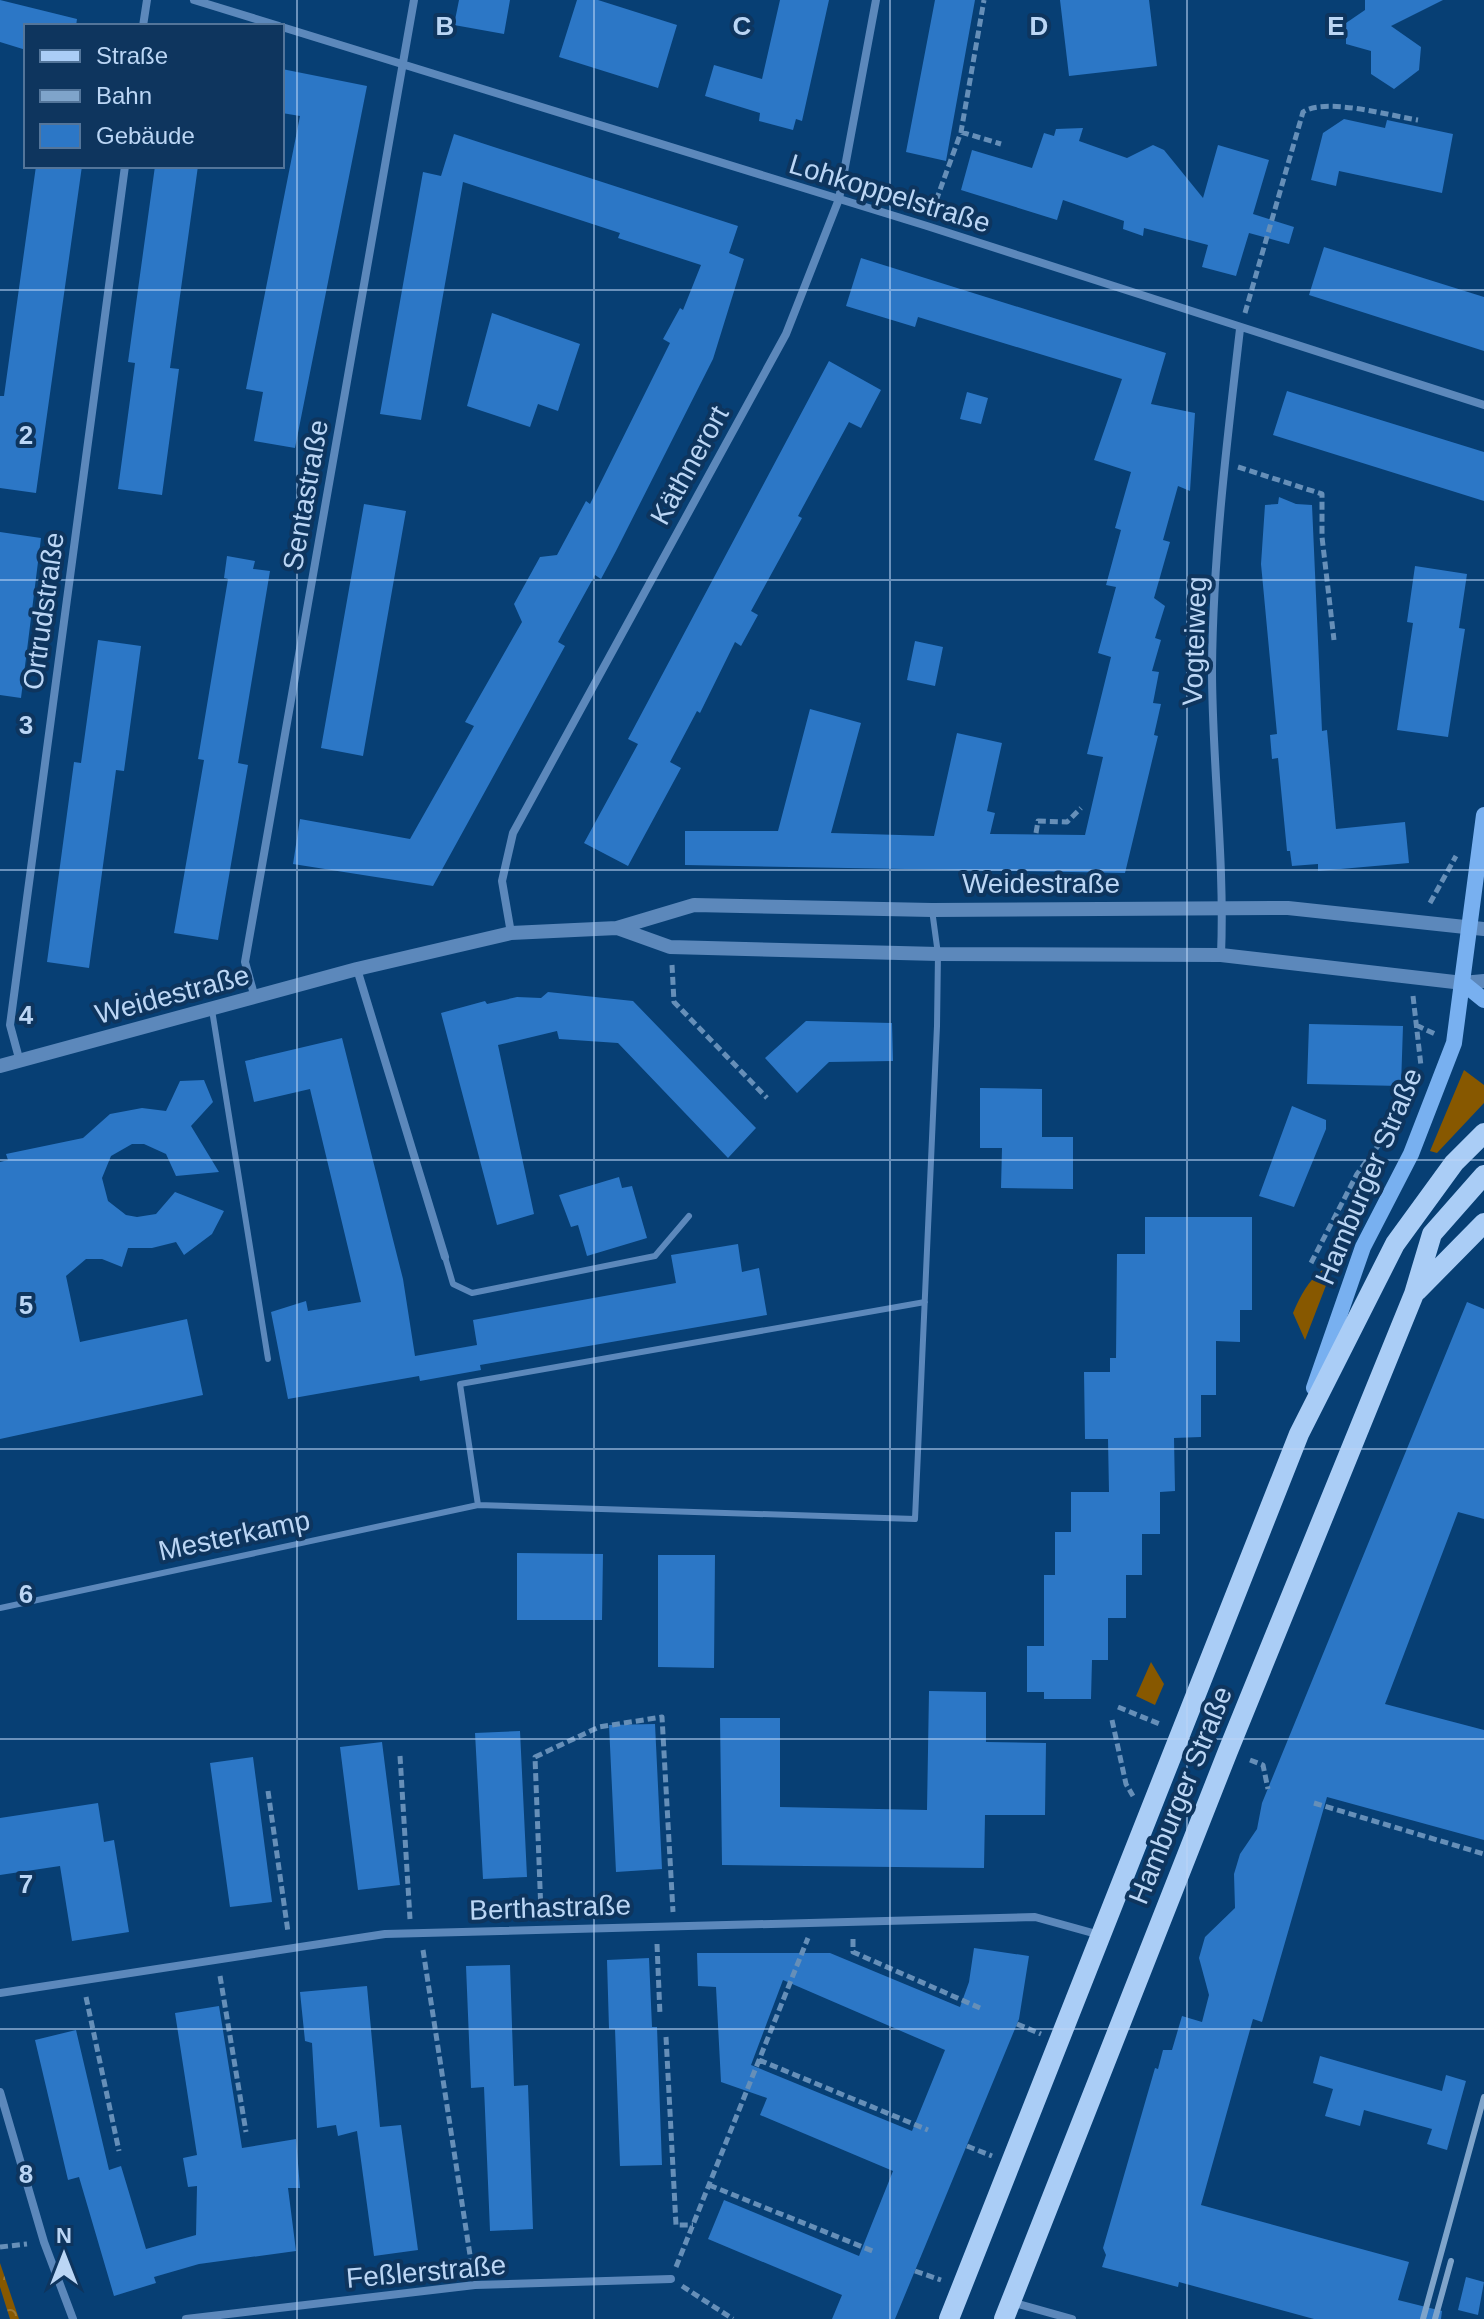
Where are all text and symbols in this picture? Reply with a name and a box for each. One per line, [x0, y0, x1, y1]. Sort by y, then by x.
text: B [436, 11, 454, 41]
text: C [733, 11, 752, 41]
text: D [1030, 11, 1048, 41]
text: E [1327, 11, 1345, 41]
legend [24, 24, 284, 168]
text: Straße [96, 42, 168, 69]
text: Bahn [96, 82, 152, 109]
text: Gebäude [96, 122, 195, 149]
street label: Lohkoppelstraße [786, 148, 994, 239]
street label: Käthnerort [644, 400, 735, 530]
street label: Sentastraße [277, 417, 334, 573]
text: 2 [19, 420, 33, 450]
street label: Ortrudstraße [17, 530, 70, 692]
street label: Vogteiweg [1177, 576, 1212, 706]
text: 3 [19, 710, 33, 740]
street label: Weidestraße [962, 868, 1120, 899]
street label: Weidestraße [92, 959, 253, 1030]
text: 4 [19, 1000, 34, 1030]
street label: Hamburger Straße [1309, 1063, 1428, 1289]
text: 5 [19, 1290, 33, 1320]
street label: Mesterkamp [156, 1504, 313, 1567]
text: 6 [19, 1579, 33, 1609]
street label: Hamburger Straße [1123, 1682, 1238, 1908]
text: 7 [19, 1869, 33, 1899]
street label: Berthastraße [469, 1889, 631, 1926]
text: 8 [19, 2159, 33, 2189]
north arrow [24, 2215, 104, 2295]
text: N [56, 2223, 72, 2248]
street label: Feßlerstraße [345, 2249, 507, 2294]

